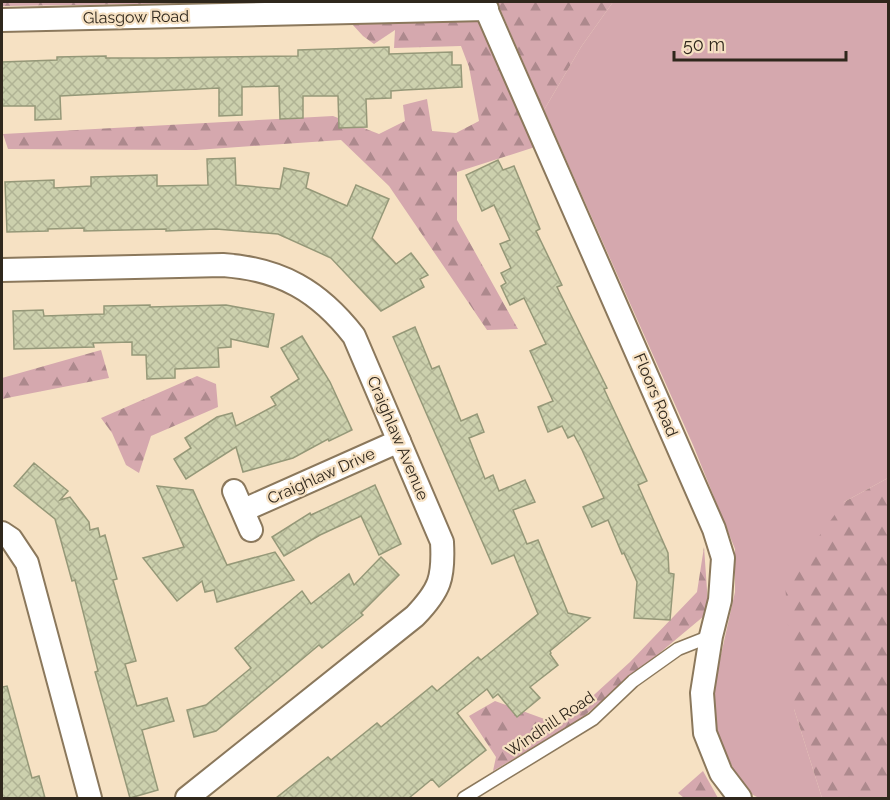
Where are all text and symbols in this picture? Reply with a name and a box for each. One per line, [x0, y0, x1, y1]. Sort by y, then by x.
street label: Glasgow Road [83, 7, 189, 27]
scale bar [674, 24, 846, 62]
text: 50 m [683, 34, 725, 55]
street label: Floors Road [630, 350, 682, 440]
street label: Craighlaw Avenue [363, 373, 433, 503]
street label: Craighlaw Drive [264, 444, 378, 508]
street label: Windhill Road [502, 687, 598, 761]

